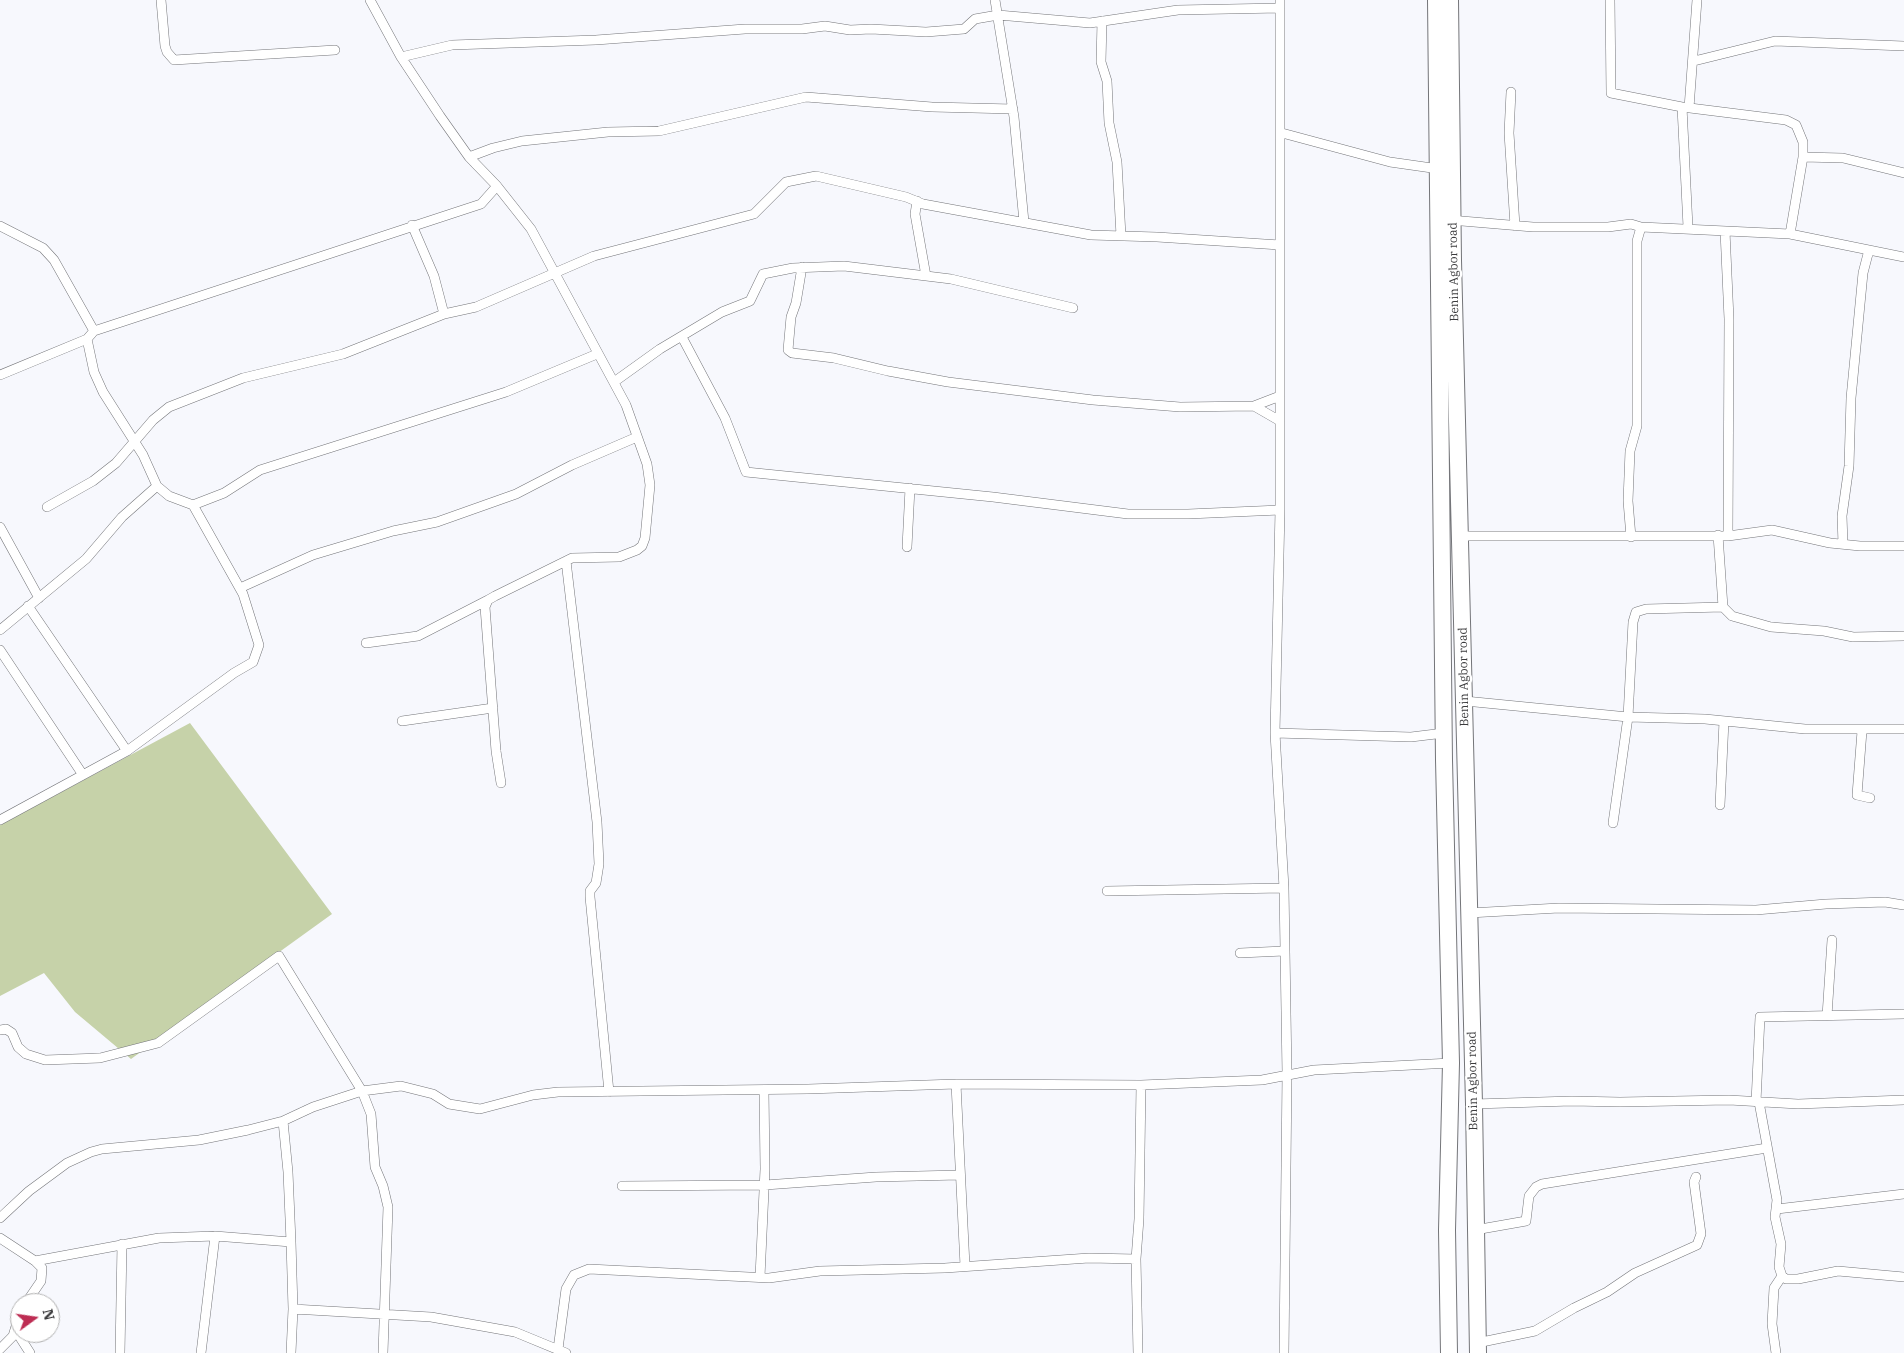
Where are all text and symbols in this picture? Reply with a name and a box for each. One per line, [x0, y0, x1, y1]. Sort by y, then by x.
street label: Benin Agbor road [1446, 222, 1462, 322]
street label: Benin Agbor road [1456, 627, 1472, 727]
street label: Benin Agbor road [1465, 1031, 1481, 1131]
north arrow [10, 1293, 60, 1343]
text: N [39, 1307, 59, 1322]

